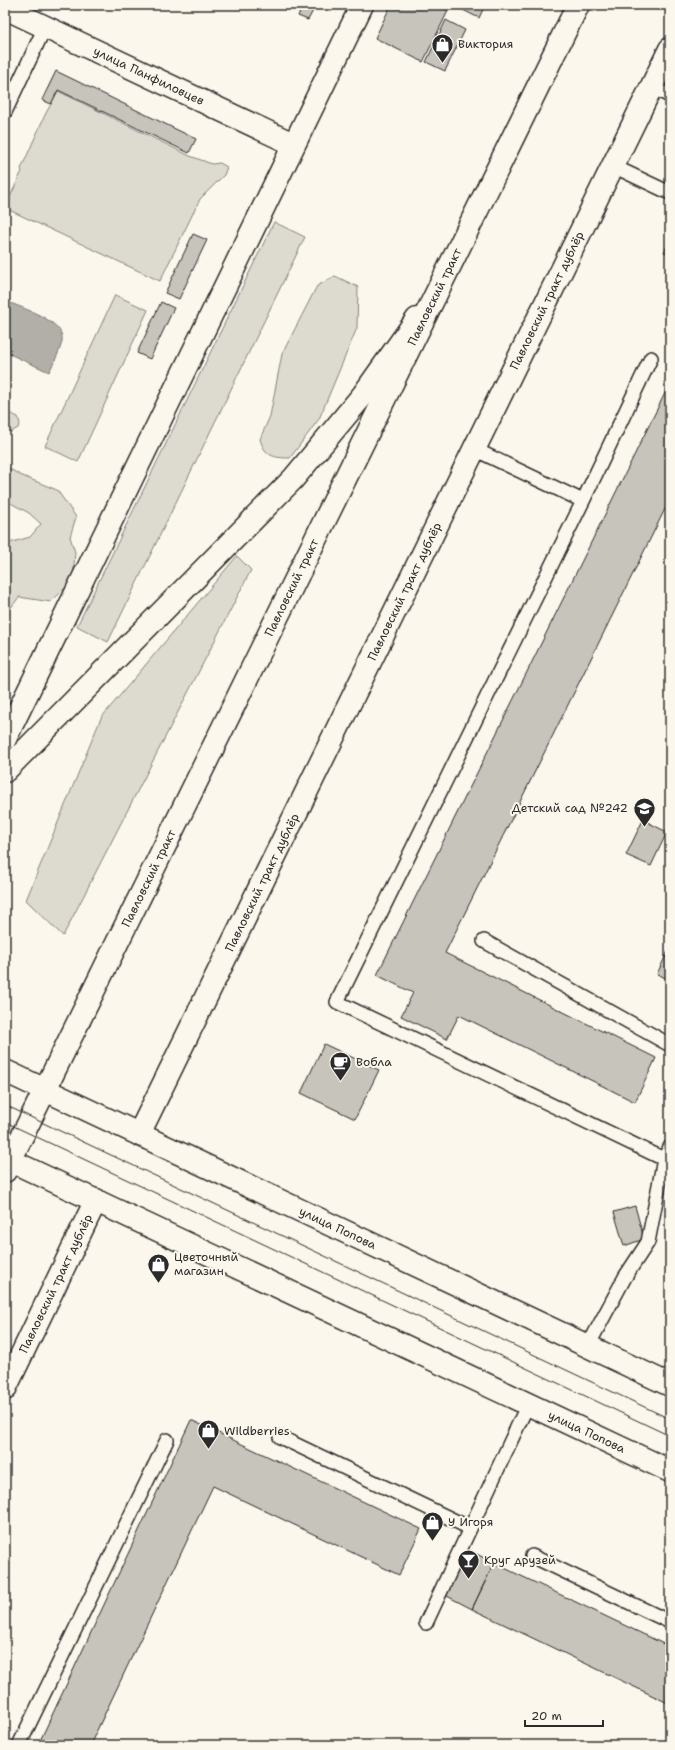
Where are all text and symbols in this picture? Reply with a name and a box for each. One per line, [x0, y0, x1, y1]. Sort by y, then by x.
shop icon: Виктория [430, 31, 456, 64]
place label: Виктория [458, 36, 513, 52]
street label: улица Панфиловцев [91, 43, 207, 109]
street label: Павловский тракт дублёр [506, 228, 588, 372]
street label: Павловский тракт [404, 245, 466, 348]
street label: Павловский тракт дублёр [364, 519, 445, 663]
street label: Павловский тракт [261, 535, 323, 639]
school or university icon: Детский сад №242 [631, 795, 657, 828]
place label: Детский сад №242 [512, 800, 628, 816]
street label: Павловский тракт дублёр [221, 810, 303, 954]
street label: Павловский тракт [118, 826, 180, 930]
cafe icon: Вобла [327, 1049, 353, 1082]
place label: Вобла [356, 1054, 392, 1070]
street label: улица Попова [297, 1203, 379, 1253]
street label: Павловский тракт дублёр [16, 1211, 96, 1356]
place label: Цветочный магазин [174, 1249, 239, 1279]
shop icon: Цветочный магазин [145, 1251, 171, 1284]
street label: улица Попова [546, 1407, 628, 1457]
shop icon: Wildberries [196, 1418, 222, 1451]
place label: Wildberries [224, 1423, 290, 1439]
shop icon: У Игоря [420, 1509, 446, 1542]
place label: У Игоря [448, 1514, 493, 1530]
bar icon: Круг друзей [456, 1547, 482, 1580]
place label: Круг друзей [484, 1552, 556, 1568]
scale bar [525, 1702, 603, 1728]
text: 20 m [531, 1708, 562, 1724]

